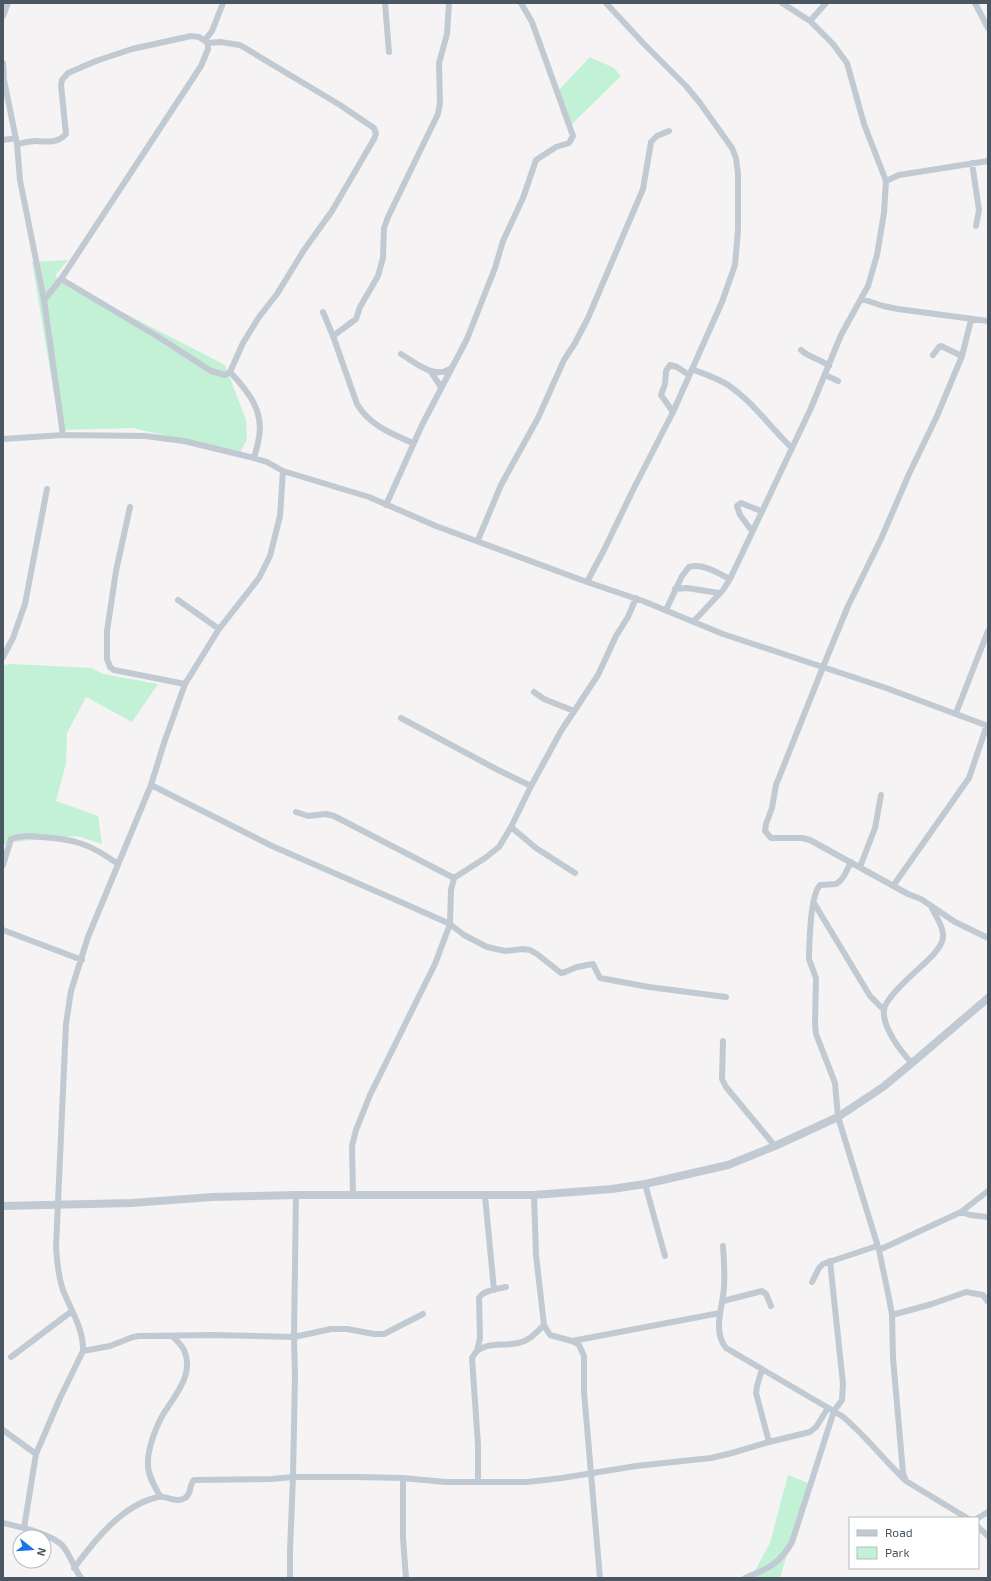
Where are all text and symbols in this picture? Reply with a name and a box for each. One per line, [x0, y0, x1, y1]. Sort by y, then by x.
legend [849, 1517, 979, 1569]
text: Road [885, 1525, 913, 1539]
north arrow [12, 1529, 52, 1569]
text: Park [885, 1545, 910, 1559]
text: N [35, 1546, 49, 1558]

